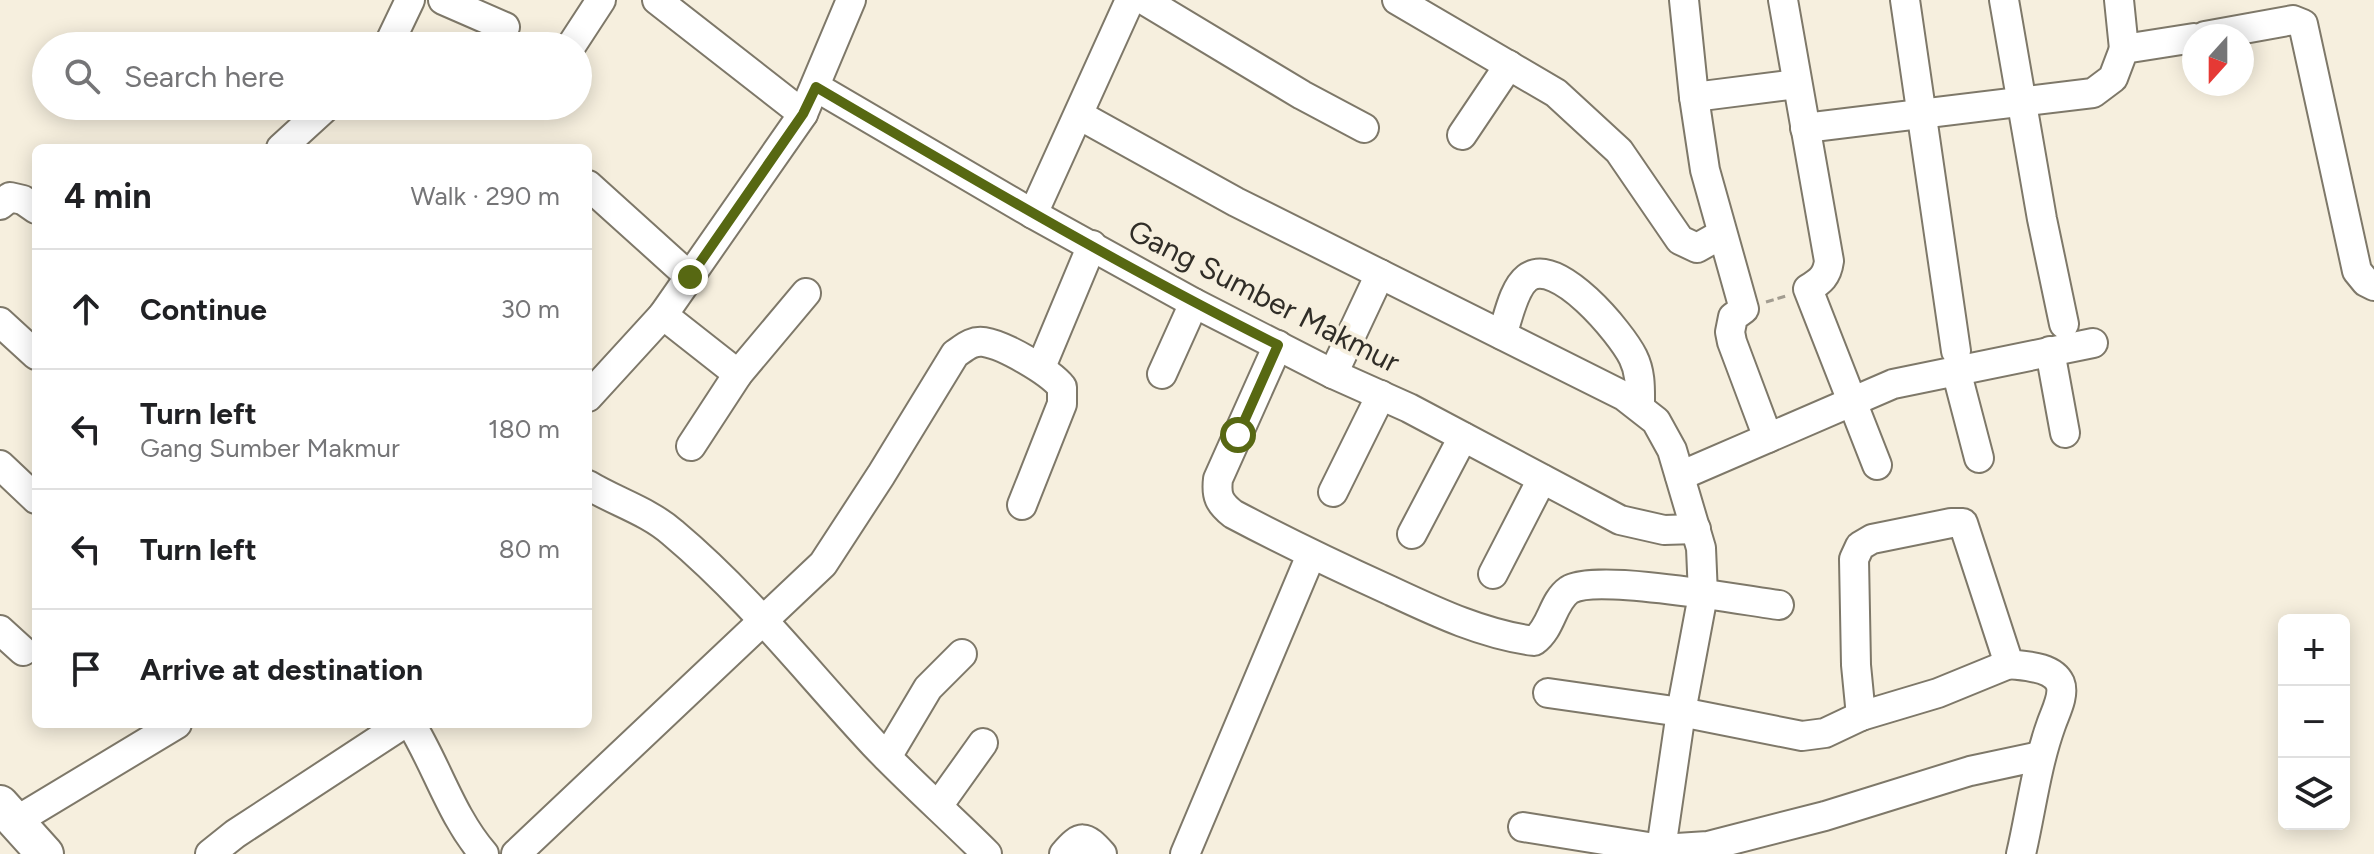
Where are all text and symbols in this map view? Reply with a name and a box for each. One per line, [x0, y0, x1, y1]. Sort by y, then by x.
north arrow [2182, 24, 2254, 96]
search box [32, 32, 592, 120]
icon: search [60, 54, 104, 98]
text: Search here [124, 58, 284, 95]
text: 4 min [64, 176, 151, 217]
text: Walk · 290 m [411, 180, 560, 212]
street label: Gang Sumber Makmur [1122, 211, 1406, 381]
route end [672, 259, 708, 295]
icon: ahead [64, 287, 108, 331]
text: Continue [140, 291, 267, 328]
text: 30 m [501, 293, 560, 325]
text: Turn left [140, 395, 257, 432]
icon: left [64, 407, 108, 451]
text: 180 m [488, 413, 560, 445]
route start [1220, 417, 1256, 453]
text: Gang Sumber Makmur [140, 432, 400, 464]
icon: left [64, 527, 108, 571]
text: Turn left [140, 531, 257, 568]
text: 80 m [499, 533, 560, 565]
map controls [2278, 614, 2350, 830]
button: + [2278, 614, 2350, 686]
icon: arrive [64, 647, 108, 691]
text: Arrive at destination [140, 651, 423, 688]
button: − [2278, 686, 2350, 758]
button: layers [2278, 758, 2350, 830]

